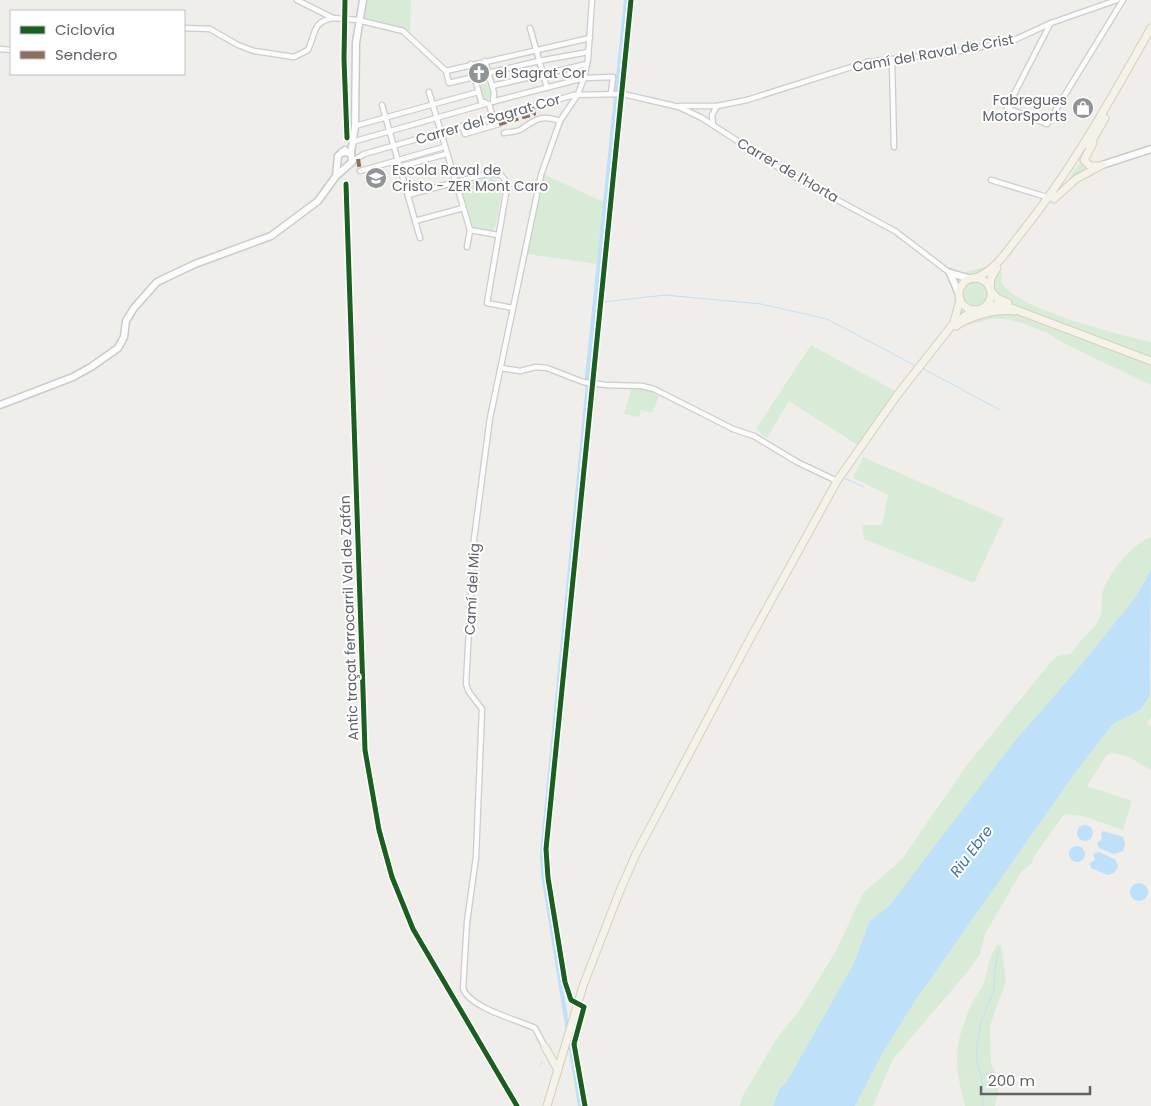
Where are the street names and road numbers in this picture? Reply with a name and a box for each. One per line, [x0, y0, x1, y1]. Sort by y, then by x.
street label: Camí del Raval de Crist [851, 29, 1015, 77]
street label: Carrer del Sagrat Cor [413, 89, 563, 149]
street label: Carrer de l'Horta [733, 133, 843, 207]
street label: Antic traçat ferrocarril Val de Zafán [335, 495, 363, 741]
street label: Camí del Mig [460, 542, 484, 636]

